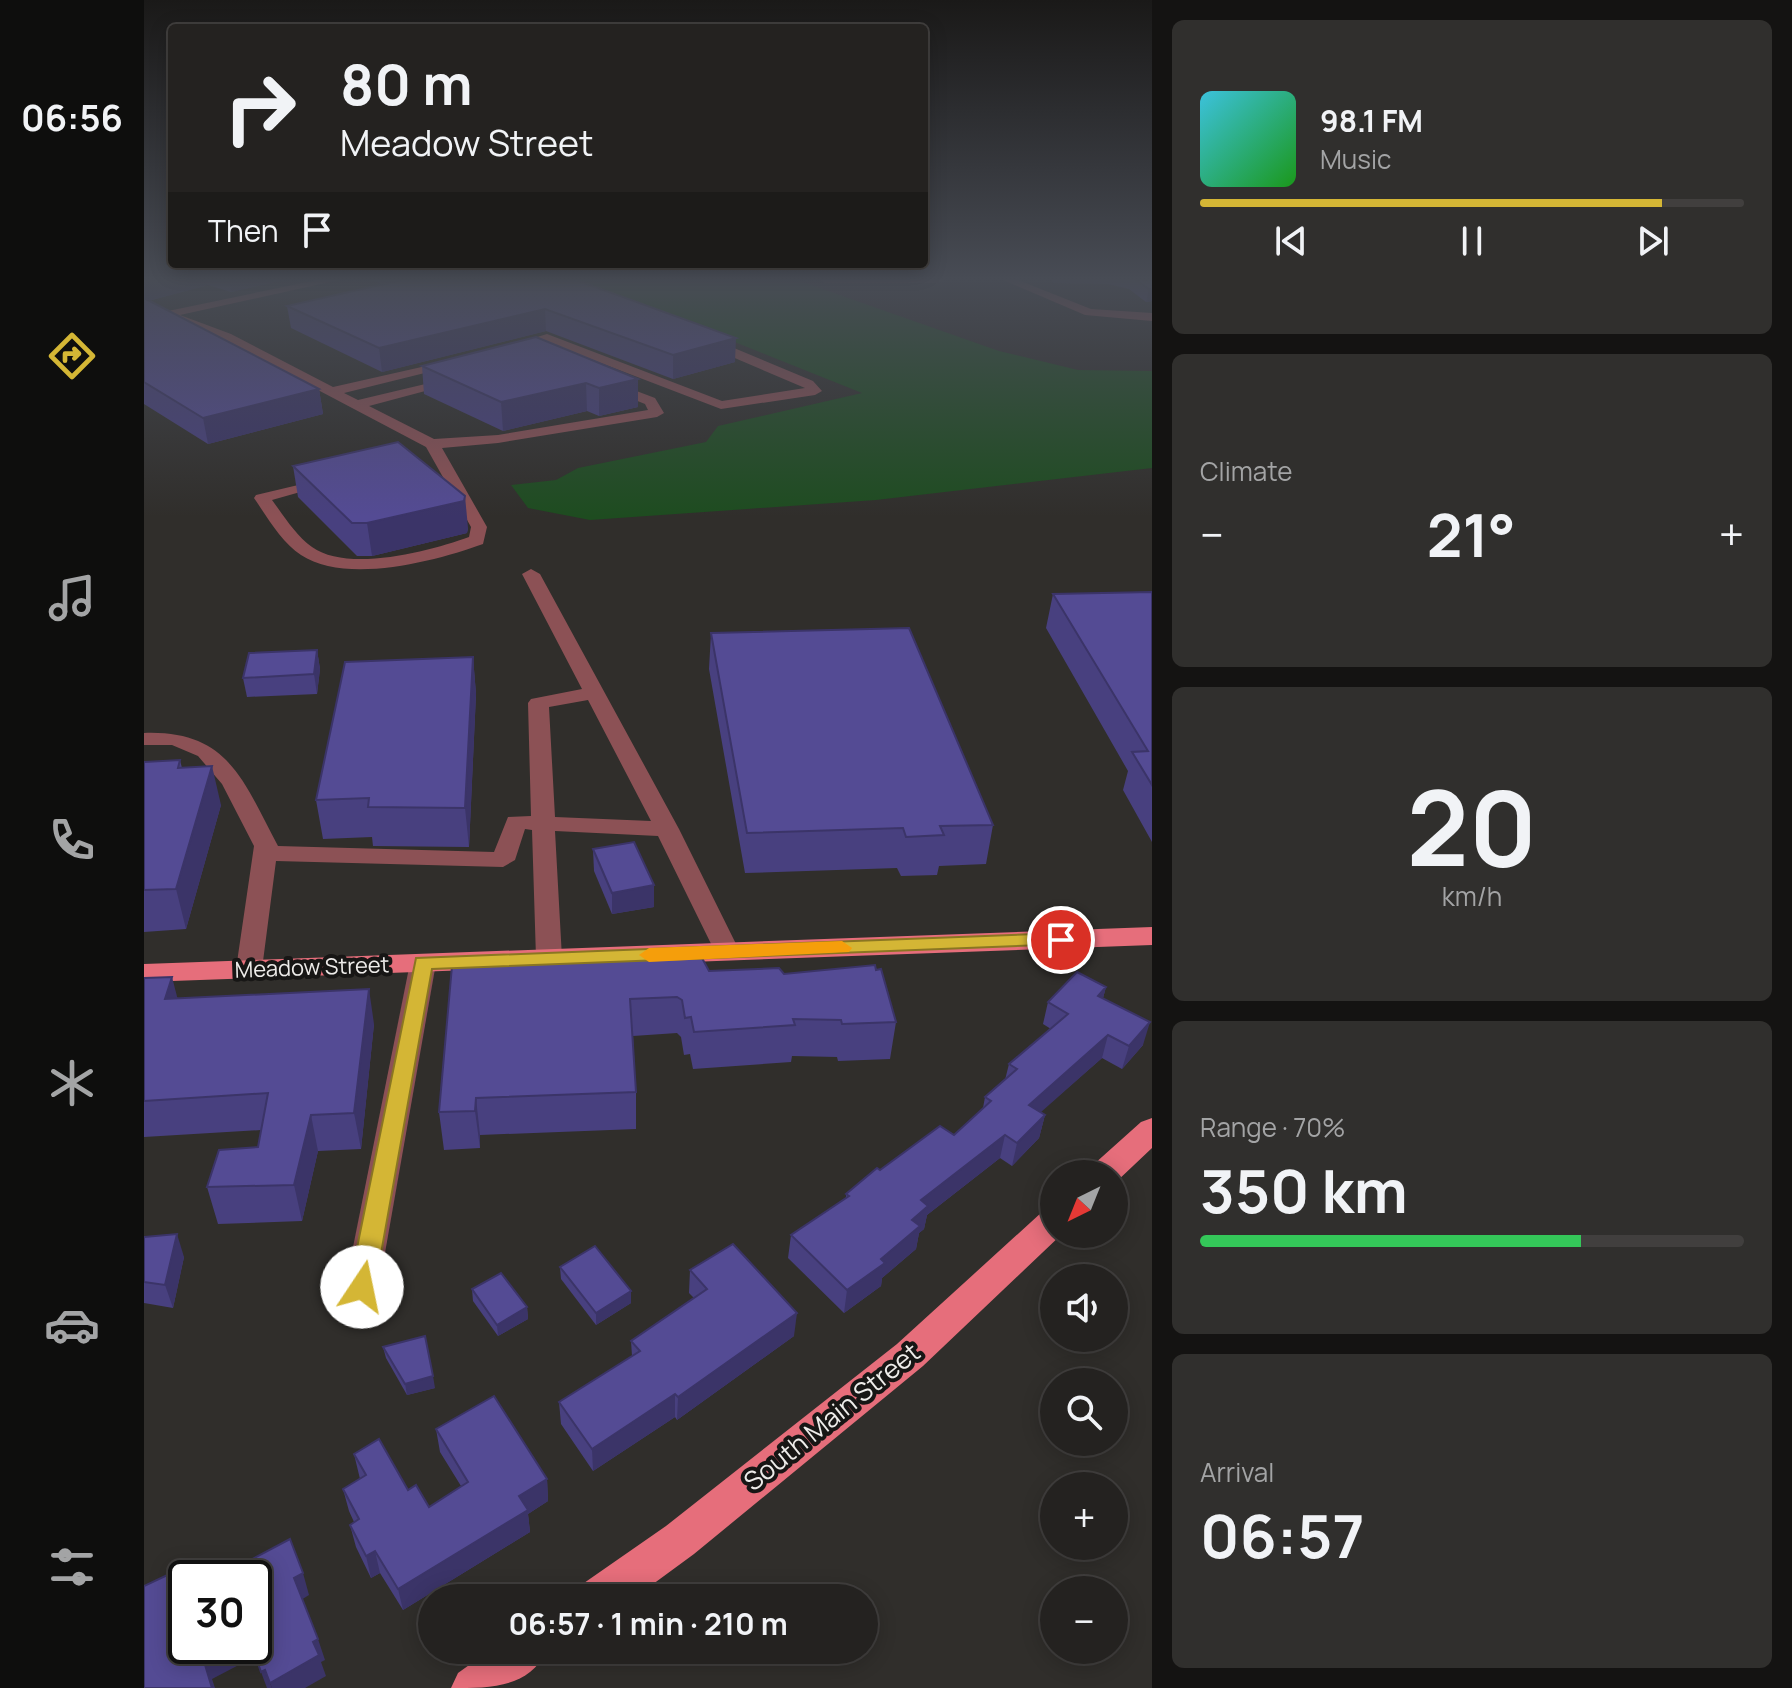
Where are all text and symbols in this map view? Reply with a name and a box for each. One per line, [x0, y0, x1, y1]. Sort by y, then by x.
text: 80 m [340, 45, 473, 122]
icon: right [208, 56, 312, 160]
text: 06:56 [21, 93, 123, 142]
text: 98.1 FM [1320, 100, 1423, 141]
text: Meadow Street [340, 118, 593, 167]
text: Music [1320, 141, 1391, 177]
icon: arrive [295, 208, 339, 252]
text: Then [208, 210, 279, 251]
icon: previous [1269, 219, 1313, 263]
icon: pause [1450, 219, 1494, 263]
icon: next [1631, 219, 1675, 263]
icon: directions [44, 328, 100, 384]
text: Climate [1200, 453, 1292, 489]
text: 21° [1427, 493, 1516, 575]
text: − [1200, 504, 1224, 564]
text: + [1719, 504, 1744, 564]
icon: music [44, 570, 100, 626]
text: 20 [1407, 755, 1537, 897]
icon: phone [44, 812, 100, 868]
text: km/h [1442, 878, 1502, 914]
pin [1027, 906, 1095, 974]
icon: arrive [1039, 918, 1083, 962]
street label: Meadow Street [234, 949, 390, 985]
icon: climate [44, 1055, 100, 1111]
text: Range · 70% [1200, 1109, 1346, 1145]
text: 350 km [1200, 1149, 1408, 1231]
north arrow [1040, 1160, 1128, 1248]
map controls [1040, 1160, 1128, 1664]
position arrow [320, 1245, 404, 1329]
button: sound [1040, 1264, 1128, 1352]
icon: car [44, 1297, 100, 1353]
street label: South Main Street [736, 1334, 927, 1499]
button: search [1040, 1368, 1128, 1456]
text: Arrival [1200, 1454, 1274, 1490]
button: + [1040, 1472, 1128, 1560]
text: 06:57 [1200, 1494, 1365, 1576]
icon: filters [44, 1539, 100, 1595]
speed limit sign: 30 [168, 1560, 272, 1664]
button: − [1040, 1576, 1128, 1664]
text: 06:57 · 1 min · 210 m [508, 1603, 788, 1644]

